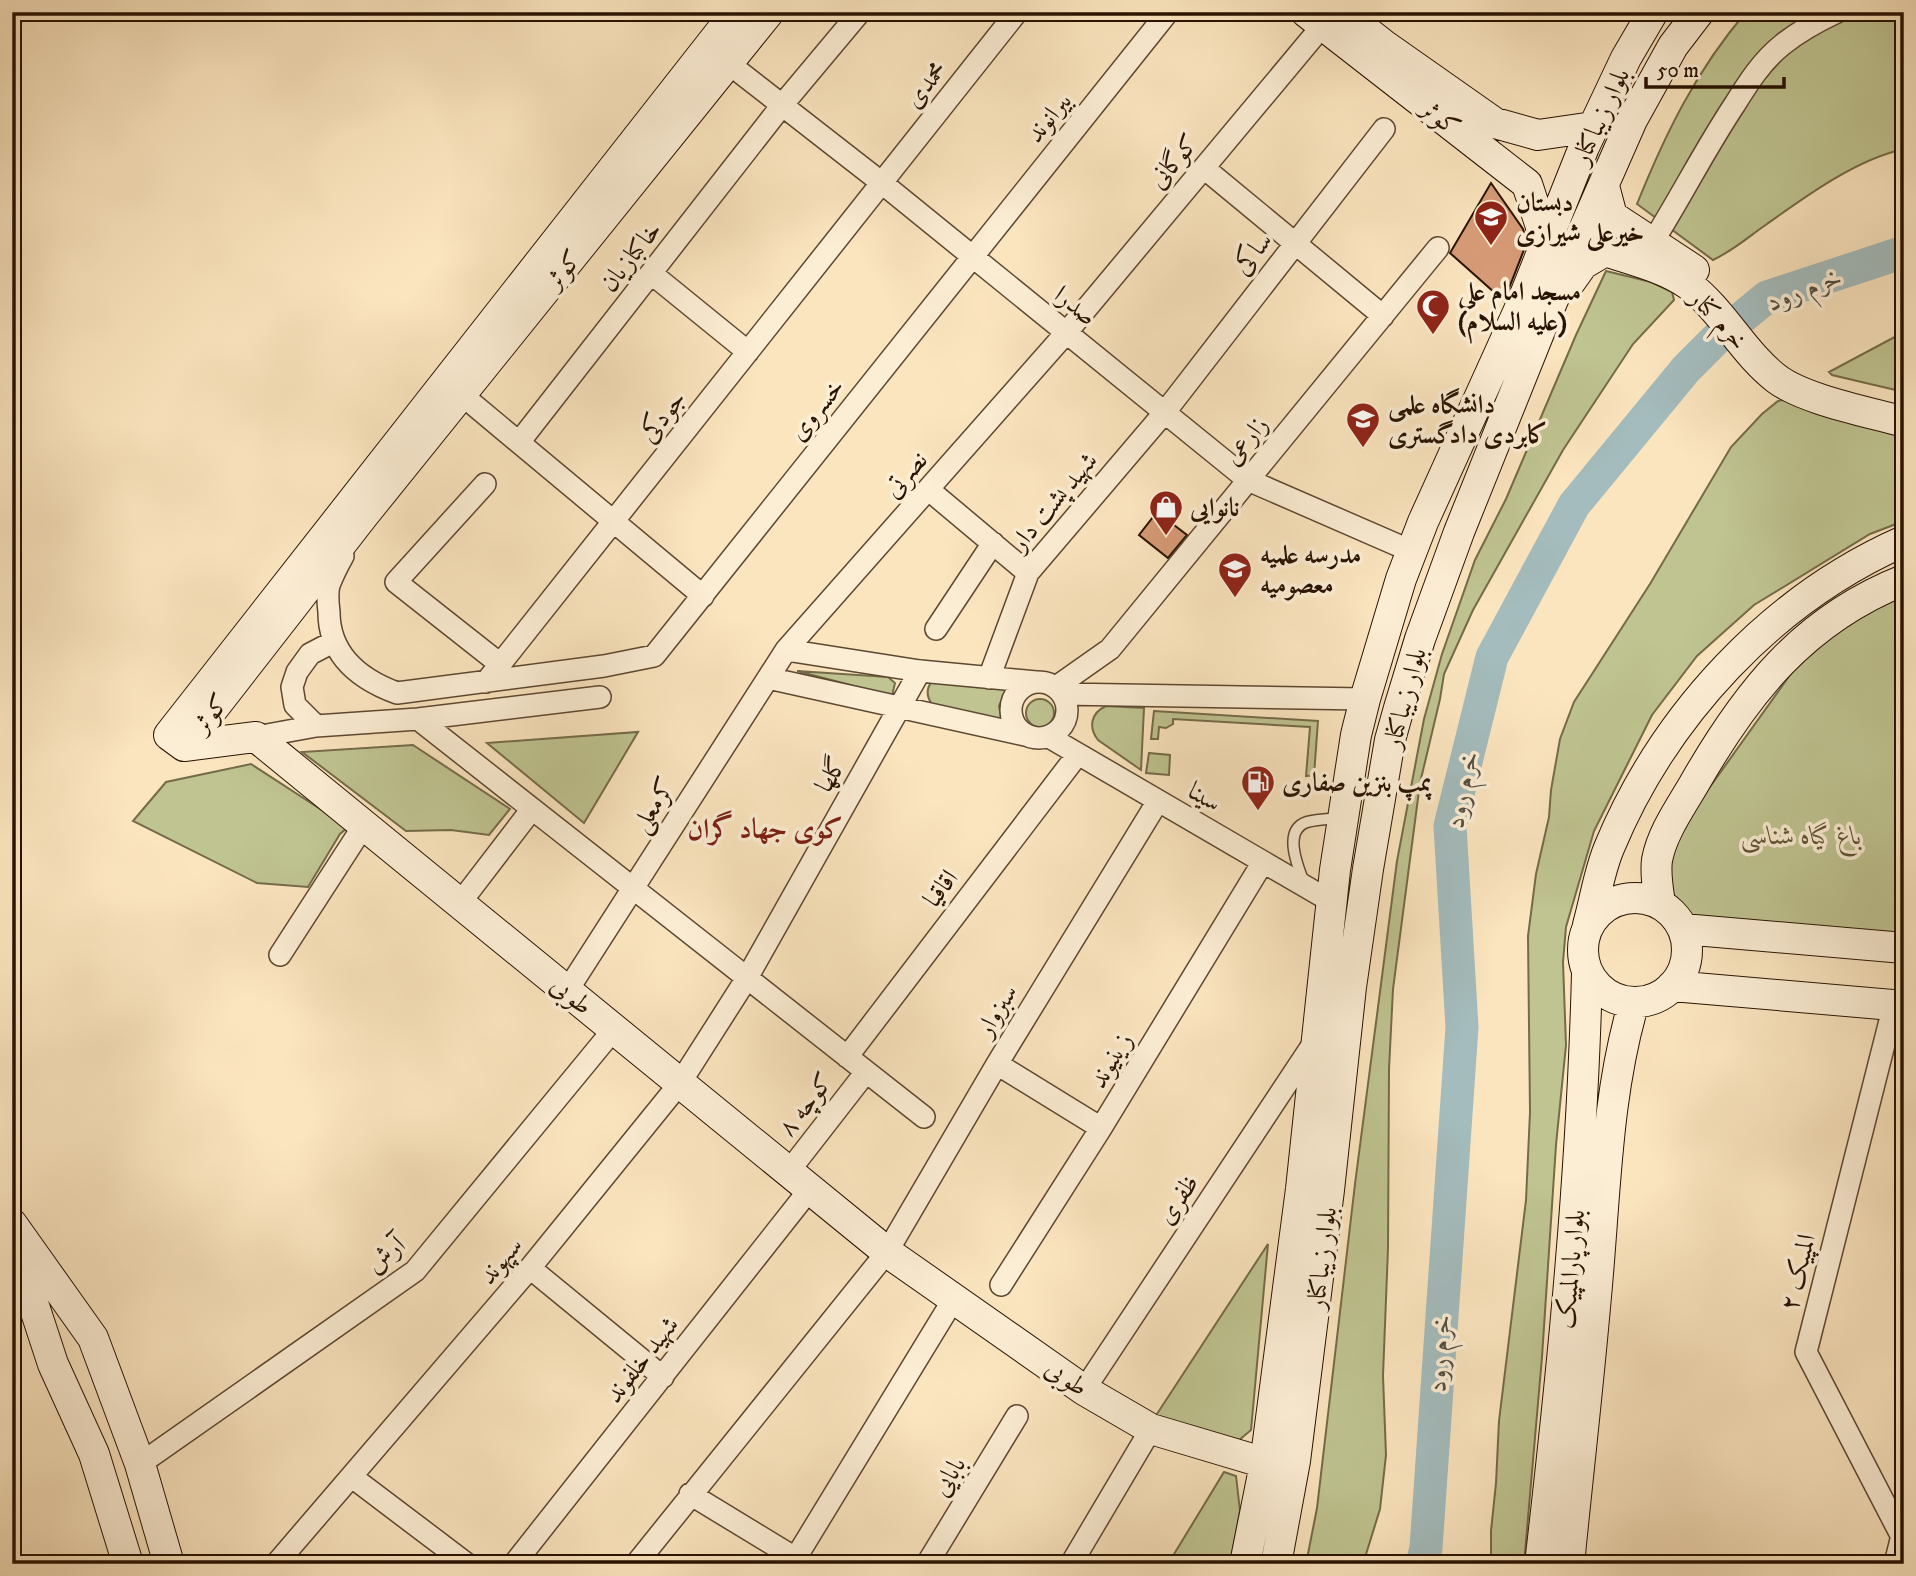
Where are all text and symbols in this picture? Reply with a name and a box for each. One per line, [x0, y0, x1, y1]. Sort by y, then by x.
scale bar [1646, 46, 1785, 90]
street label: محمدی [897, 55, 955, 115]
text: 50 m [1657, 58, 1699, 84]
street label: بلوار زیباکنار [1563, 63, 1638, 173]
street label: بیرانوند [1019, 86, 1080, 150]
street label: کوثر [1411, 90, 1467, 144]
street label: کوگانی [1142, 128, 1207, 196]
place label: دبستان خیرعلی شیرازی [1516, 187, 1644, 253]
school or university icon: دبستان خیرعلی شیرازی [1472, 198, 1510, 247]
street label: خاکبازیان [593, 215, 669, 299]
street label: ساکی [1225, 225, 1280, 282]
street label: کوثر [536, 243, 590, 299]
water label: خرم رود [1762, 259, 1850, 325]
place label: مسجد امام علی (علیه السلام) [1457, 276, 1581, 344]
street label: صدرا [1047, 279, 1103, 334]
street label: خرم کنار [1676, 281, 1754, 361]
mosque icon: مسجد امام علی (علیه السلام) [1414, 287, 1452, 336]
street label: خسروی [782, 372, 853, 448]
street label: جودکی [631, 383, 694, 450]
place label: دانشگاه علمی کابردی دادگستری [1388, 387, 1548, 452]
school or university icon: دانشگاه علمی کابردی دادگستری [1344, 400, 1382, 449]
street label: زارعی [1216, 409, 1276, 472]
street label: نصرتی [877, 445, 936, 505]
street label: شهید پشت دار [1001, 445, 1105, 561]
shop icon: نانوایی [1147, 488, 1185, 537]
place label: نانوایی [1189, 492, 1240, 525]
place label: مدرسه علمیه معصومیه [1260, 539, 1361, 602]
school or university icon: مدرسه علمیه معصومیه [1216, 550, 1254, 599]
street label: بلوار زیباکنار [1375, 644, 1435, 755]
street label: کوثر [183, 687, 237, 743]
water label: خرم رود [1437, 747, 1494, 833]
street label: گلها [808, 751, 855, 799]
fuel station icon: پمپ بنزین صفاری [1239, 763, 1277, 812]
place label: پمپ بنزین صفاری [1282, 767, 1433, 802]
street label: کرمعلی [624, 772, 685, 840]
street label: سینا [1182, 775, 1227, 820]
district label: کوی جهاد گران [687, 810, 843, 847]
park label: باغ گیاه شناسی [1740, 820, 1862, 857]
street label: اقاقیا [916, 863, 966, 914]
street label: طوبی [543, 969, 599, 1024]
street label: سبزوار [967, 979, 1026, 1046]
street label: زینیوند [1082, 1027, 1141, 1095]
street label: کوچه ۸ [771, 1066, 842, 1144]
street label: ظفری [1150, 1168, 1207, 1231]
street label: بلوار زیباکنار [1299, 1205, 1345, 1314]
street label: بلوار پارالمپیک [1550, 1208, 1594, 1330]
street label: آرش [359, 1228, 414, 1281]
street label: سپهوند [472, 1230, 531, 1292]
street label: المپیک ۲ [1773, 1231, 1824, 1314]
street label: شهید خلفوند [598, 1310, 686, 1410]
water label: خرم رود [1419, 1313, 1466, 1394]
street label: طوبی [1038, 1352, 1094, 1405]
street label: بابایی [925, 1451, 974, 1503]

